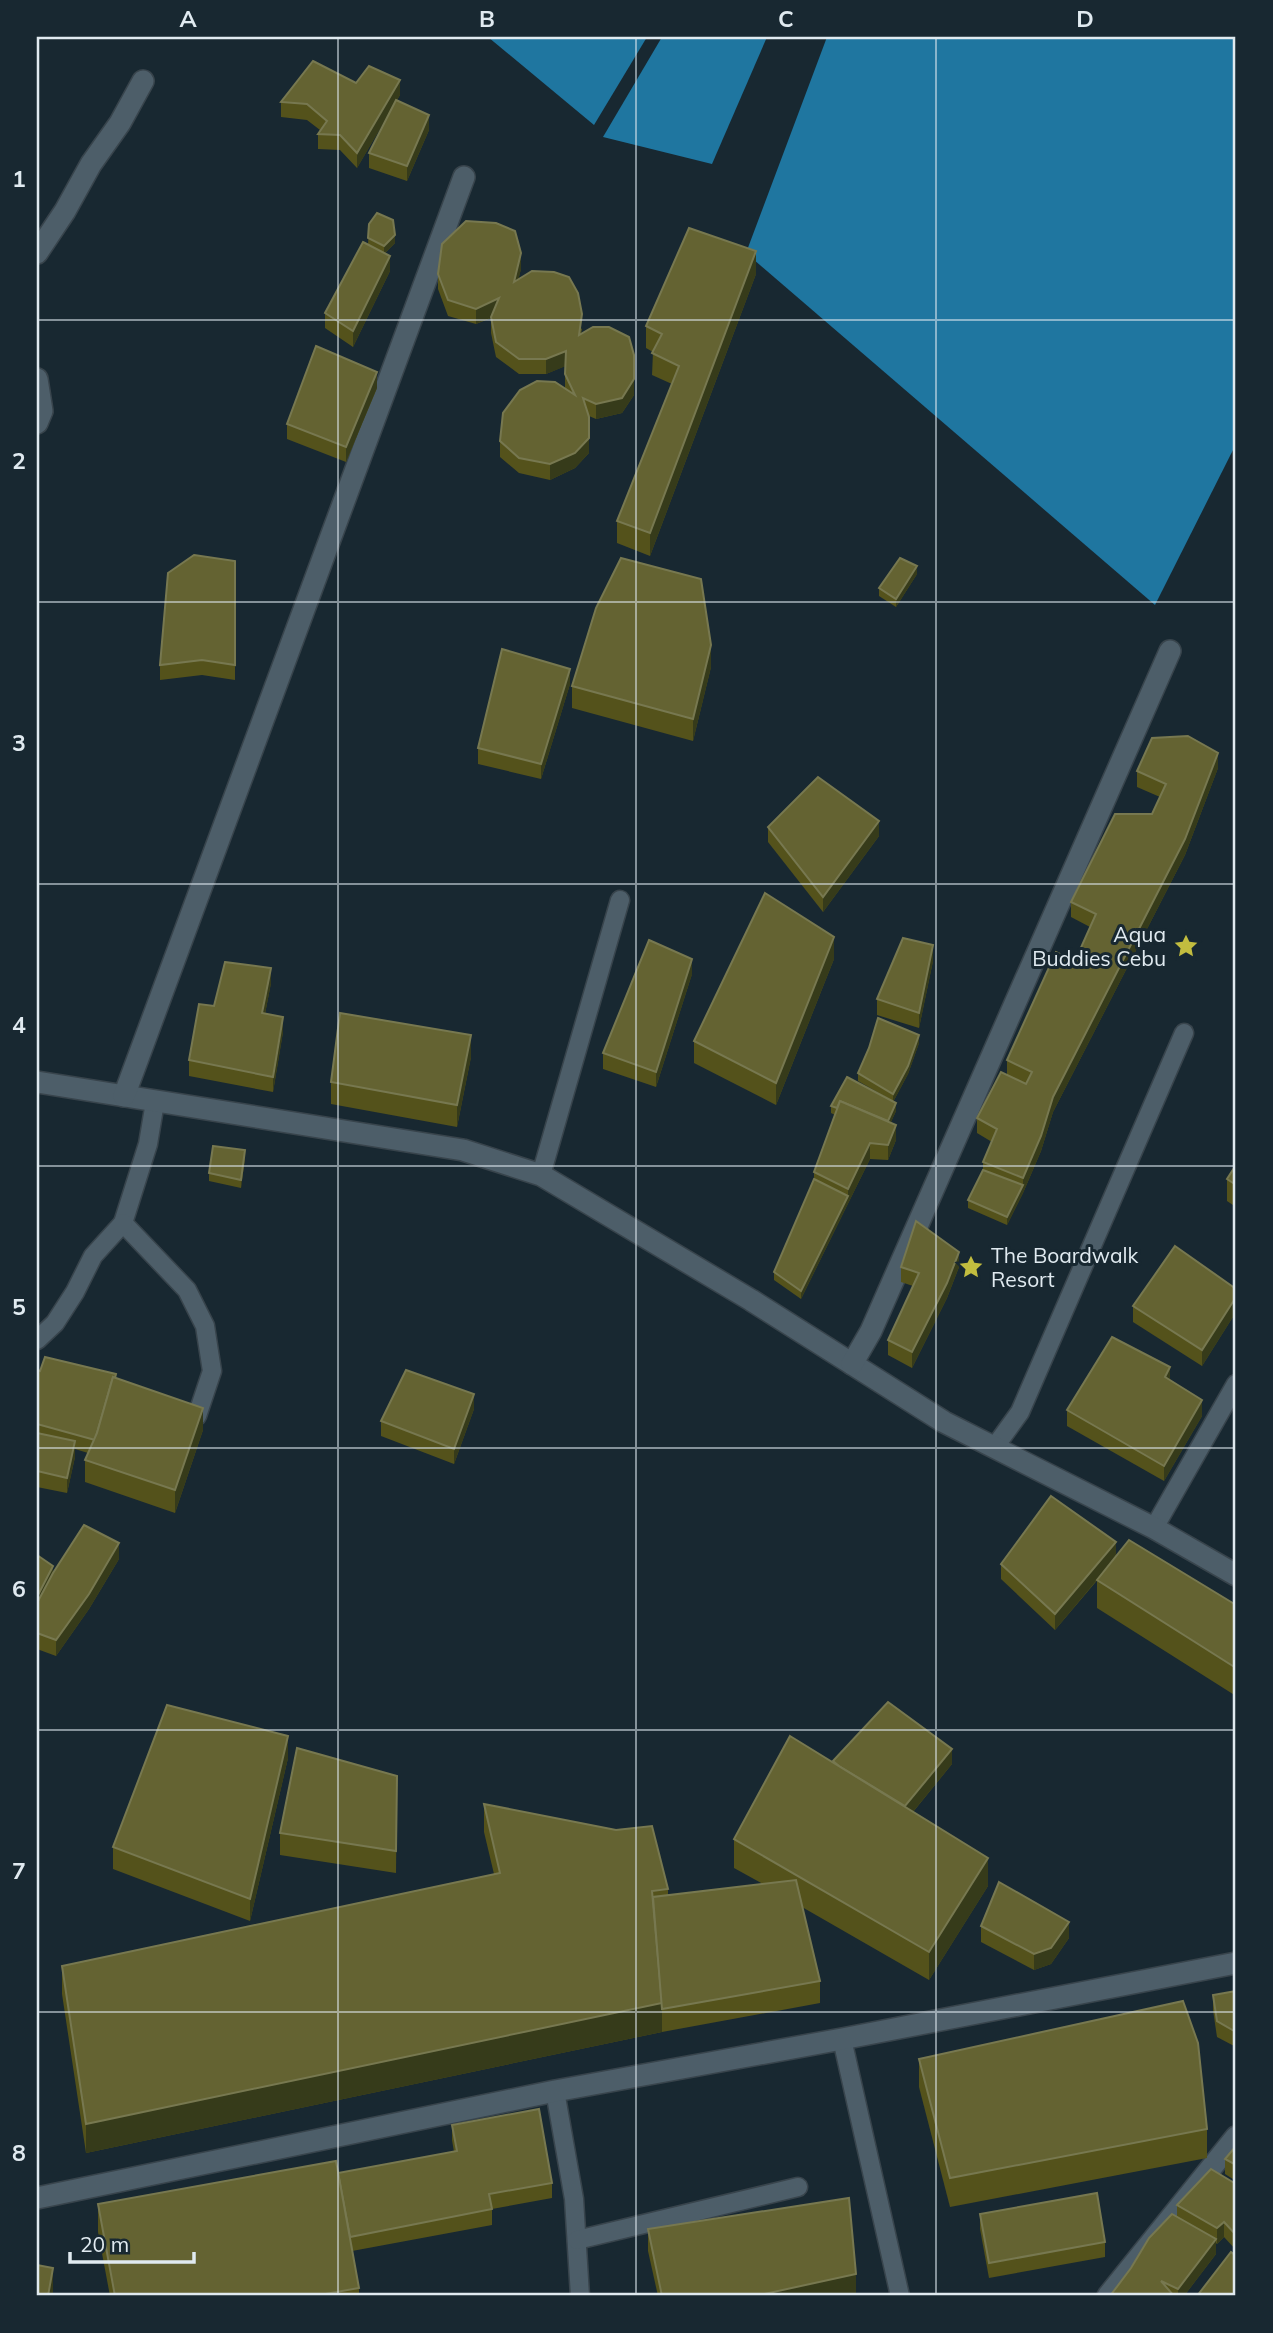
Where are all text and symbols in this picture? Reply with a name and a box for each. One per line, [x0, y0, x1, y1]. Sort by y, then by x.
text: A [179, 4, 197, 33]
text: B [479, 4, 495, 33]
text: C [778, 4, 794, 33]
text: D [1076, 4, 1094, 33]
text: 1 [12, 164, 26, 193]
text: 2 [12, 446, 26, 475]
text: 3 [12, 728, 26, 757]
place label: Aqua Buddies Cebu [1032, 921, 1166, 971]
place icon: Aqua Buddies Cebu [1172, 932, 1200, 960]
text: 4 [12, 1010, 26, 1039]
place label: The Boardwalk Resort [991, 1242, 1138, 1292]
place icon: The Boardwalk Resort [957, 1253, 985, 1281]
text: 5 [12, 1292, 26, 1321]
text: 6 [12, 1574, 26, 1603]
text: 7 [12, 1856, 26, 1885]
text: 8 [12, 2138, 26, 2167]
scale bar [70, 2221, 194, 2265]
text: 20 m [80, 2231, 129, 2257]

